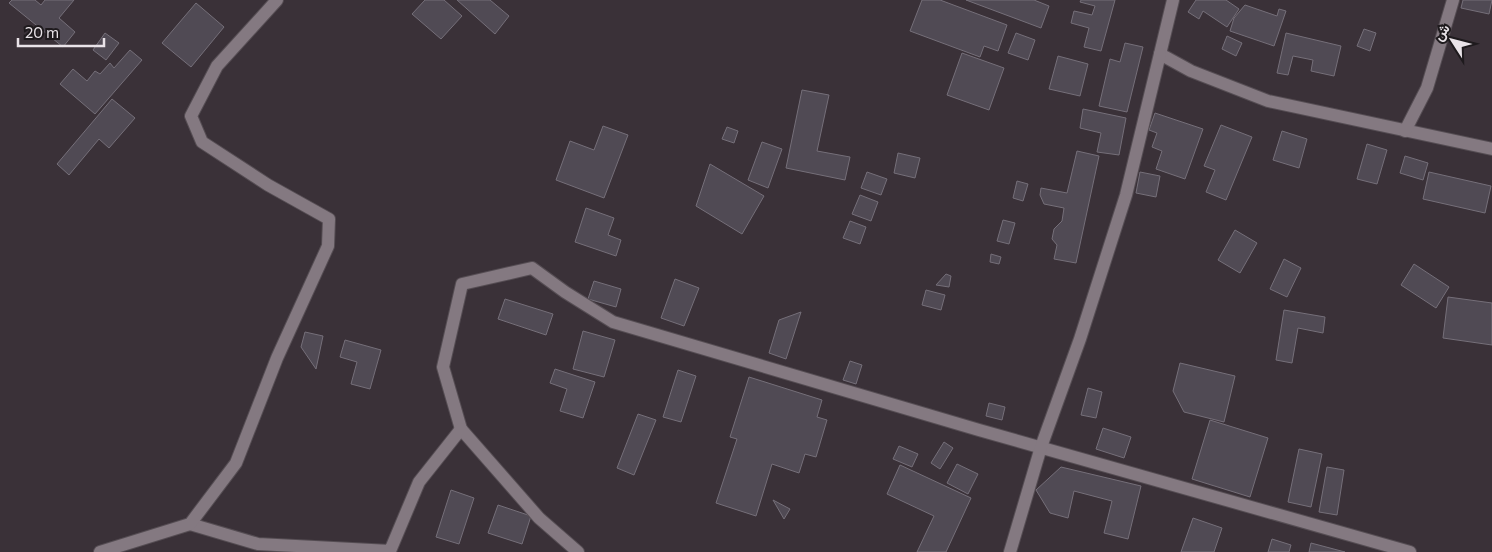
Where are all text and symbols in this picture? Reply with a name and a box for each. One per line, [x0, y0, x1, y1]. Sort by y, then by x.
scale bar [18, 15, 104, 47]
north arrow [1427, 15, 1477, 65]
text: ش [1429, 20, 1454, 44]
text: 20 m [25, 23, 59, 41]

